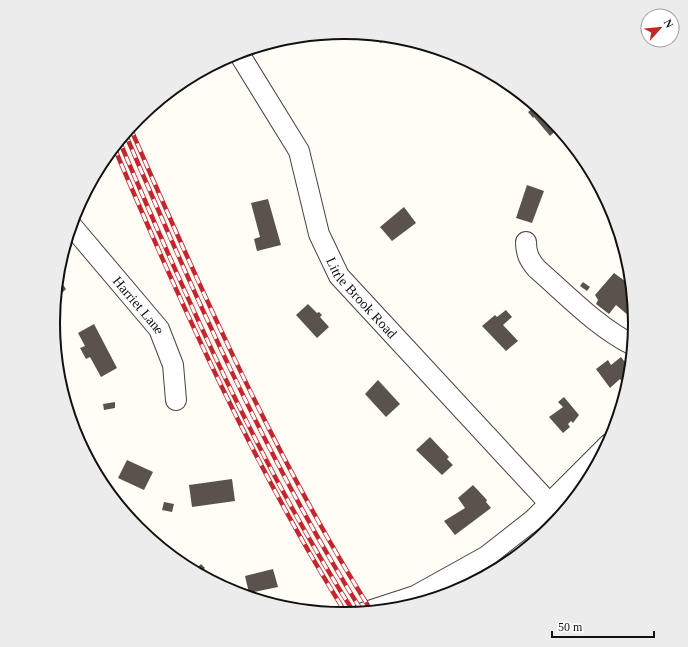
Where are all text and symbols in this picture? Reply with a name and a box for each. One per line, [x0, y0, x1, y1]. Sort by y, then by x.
north arrow [640, 8, 680, 48]
text: N [662, 17, 676, 30]
street label: Little Brook Road [324, 255, 400, 341]
street label: Harriet Lane [110, 273, 168, 336]
scale bar [552, 613, 654, 639]
text: 50 m [558, 620, 583, 634]

